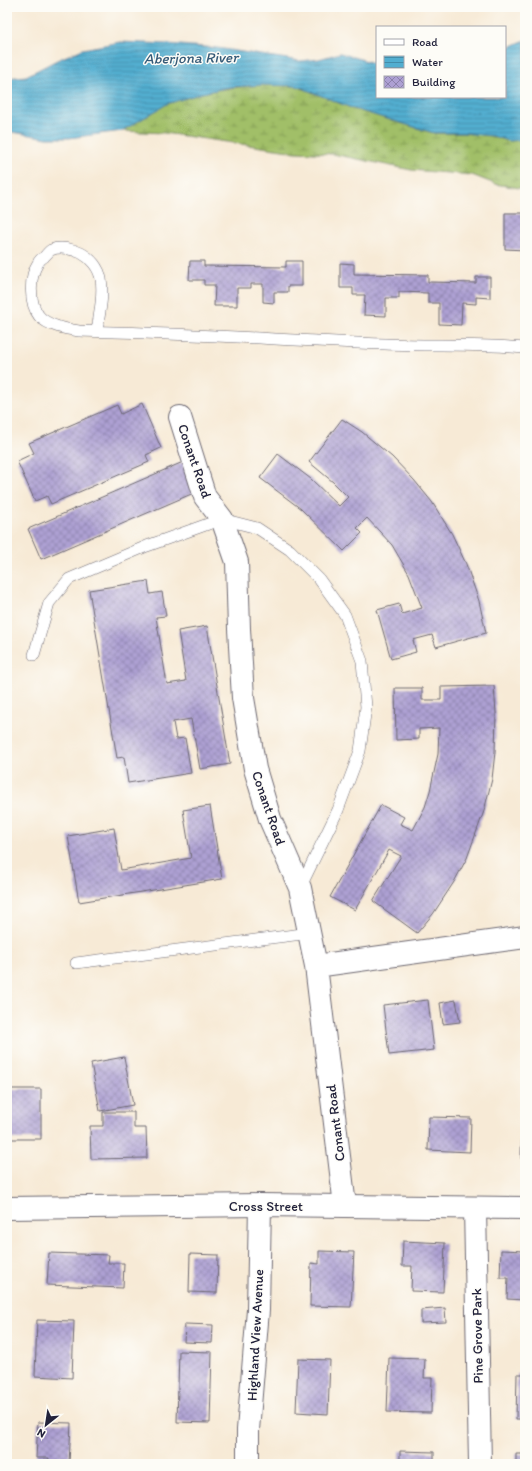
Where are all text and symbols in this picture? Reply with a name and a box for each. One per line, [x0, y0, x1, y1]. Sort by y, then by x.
legend [376, 26, 506, 98]
text: Road [412, 35, 438, 49]
water label: Aberjona River [144, 48, 240, 68]
text: Water [412, 55, 443, 69]
text: Building [412, 75, 456, 89]
street label: Conant Road [174, 422, 215, 501]
street label: Conant Road [248, 769, 289, 848]
street label: Conant Road [322, 1083, 349, 1162]
street label: Cross Street [229, 1198, 303, 1215]
street label: Highland View Avenue [244, 1268, 267, 1401]
street label: Pine Grove Park [468, 1288, 487, 1384]
north arrow [26, 1405, 66, 1445]
text: N [35, 1426, 48, 1441]

